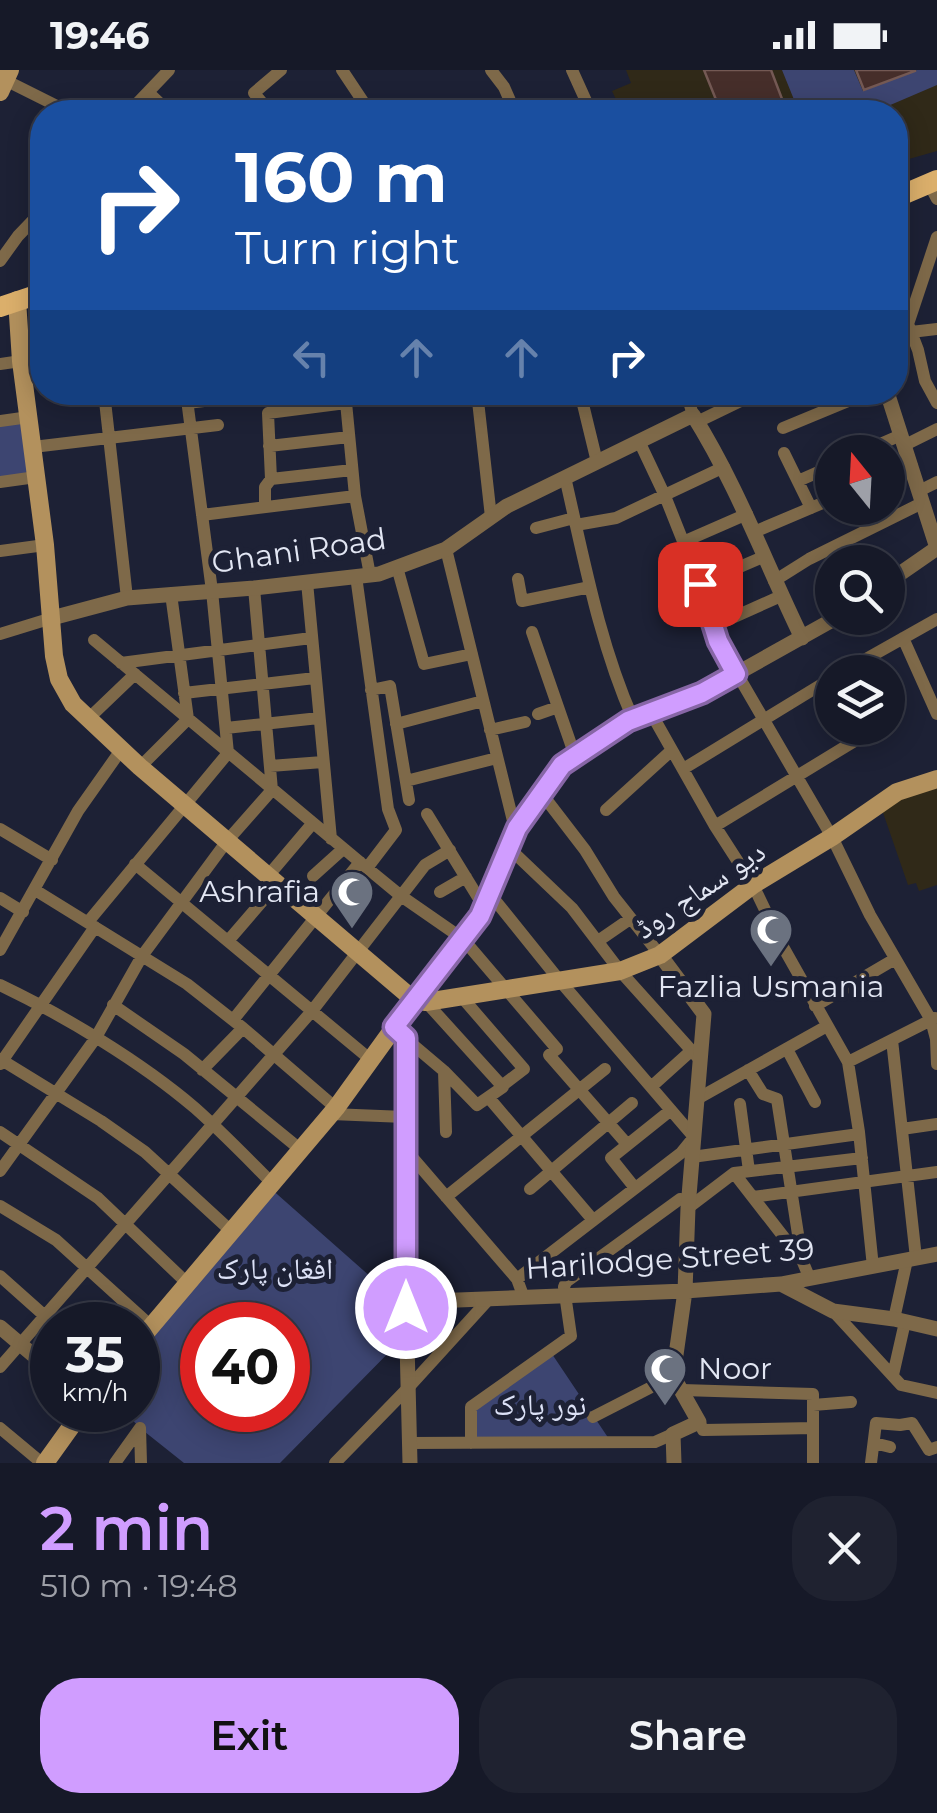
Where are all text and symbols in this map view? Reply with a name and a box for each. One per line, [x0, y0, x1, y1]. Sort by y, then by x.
text: 19:46 [50, 12, 149, 59]
text: 160 m [235, 134, 448, 220]
icon: right [70, 140, 200, 270]
text: Turn right [235, 220, 460, 275]
icon: left [284, 330, 339, 385]
icon: ahead [389, 330, 444, 385]
icon: ahead [494, 330, 549, 385]
icon: right [599, 330, 654, 385]
north arrow [815, 435, 905, 525]
map controls [815, 435, 905, 745]
street label: Ghani Road [209, 520, 389, 581]
pin [658, 542, 743, 627]
button: search [815, 545, 905, 635]
icon: arrive [673, 557, 728, 612]
button: layers [815, 655, 905, 745]
street label: دیو سماج روڈ [627, 833, 773, 947]
mosque icon: Ashrafia [329, 869, 375, 930]
place label: Ashrafia [199, 873, 320, 910]
mosque icon: Fazlia Usmania [748, 907, 794, 968]
place label: Fazlia Usmania [657, 968, 885, 1005]
street label: Harilodge Street 39 [524, 1230, 816, 1287]
park label: افغان پارک [217, 1250, 333, 1287]
position arrow [354, 1256, 458, 1360]
speed limit sign: 40 [180, 1302, 310, 1432]
text: 35 [66, 1324, 124, 1385]
mosque icon: Noor [642, 1346, 688, 1407]
place label: Noor [698, 1350, 772, 1387]
text: km/h [62, 1377, 128, 1407]
park label: نور پارک [494, 1386, 586, 1423]
text: 2 min [40, 1492, 213, 1565]
button: close [792, 1496, 897, 1601]
text: 510 m · 19:48 [40, 1566, 238, 1605]
button: Exit [40, 1678, 459, 1793]
button: Share [479, 1678, 897, 1793]

